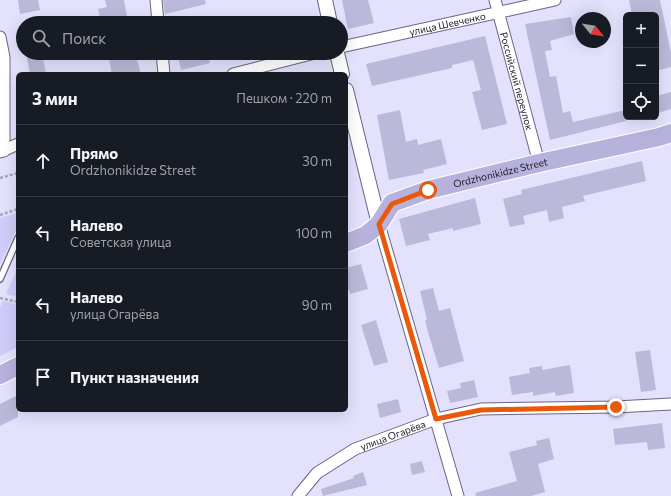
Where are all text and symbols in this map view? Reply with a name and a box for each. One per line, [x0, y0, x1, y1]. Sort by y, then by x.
street label: улица Шевченко [408, 9, 487, 38]
north arrow [575, 12, 611, 48]
map controls [623, 12, 659, 120]
button: + [623, 12, 659, 48]
search box [16, 16, 348, 60]
icon: search [30, 27, 52, 49]
text: Поиск [62, 29, 106, 47]
street label: Российский переулок [498, 31, 536, 132]
button: − [623, 48, 659, 84]
button: locate [623, 84, 659, 120]
text: 3 мин [32, 88, 78, 109]
text: Пешком · 220 m [236, 90, 332, 106]
text: Прямо [70, 144, 118, 162]
icon: ahead [32, 150, 54, 172]
text: 30 m [302, 153, 332, 169]
street label: Ordzhonikidze Street [452, 155, 549, 190]
text: Ordzhonikidze Street [70, 162, 196, 178]
route start [419, 181, 437, 199]
text: Налево [70, 216, 123, 234]
icon: left [32, 222, 54, 244]
text: 100 m [296, 225, 332, 241]
text: Советская улица [70, 234, 171, 250]
text: Налево [70, 288, 123, 306]
icon: left [32, 294, 54, 316]
text: 90 m [302, 297, 332, 313]
text: улица Огарёва [70, 306, 159, 322]
icon: arrive [32, 366, 54, 388]
text: Пункт назначения [70, 368, 199, 386]
route end [607, 398, 625, 416]
street label: улица Огарёва [358, 417, 427, 453]

